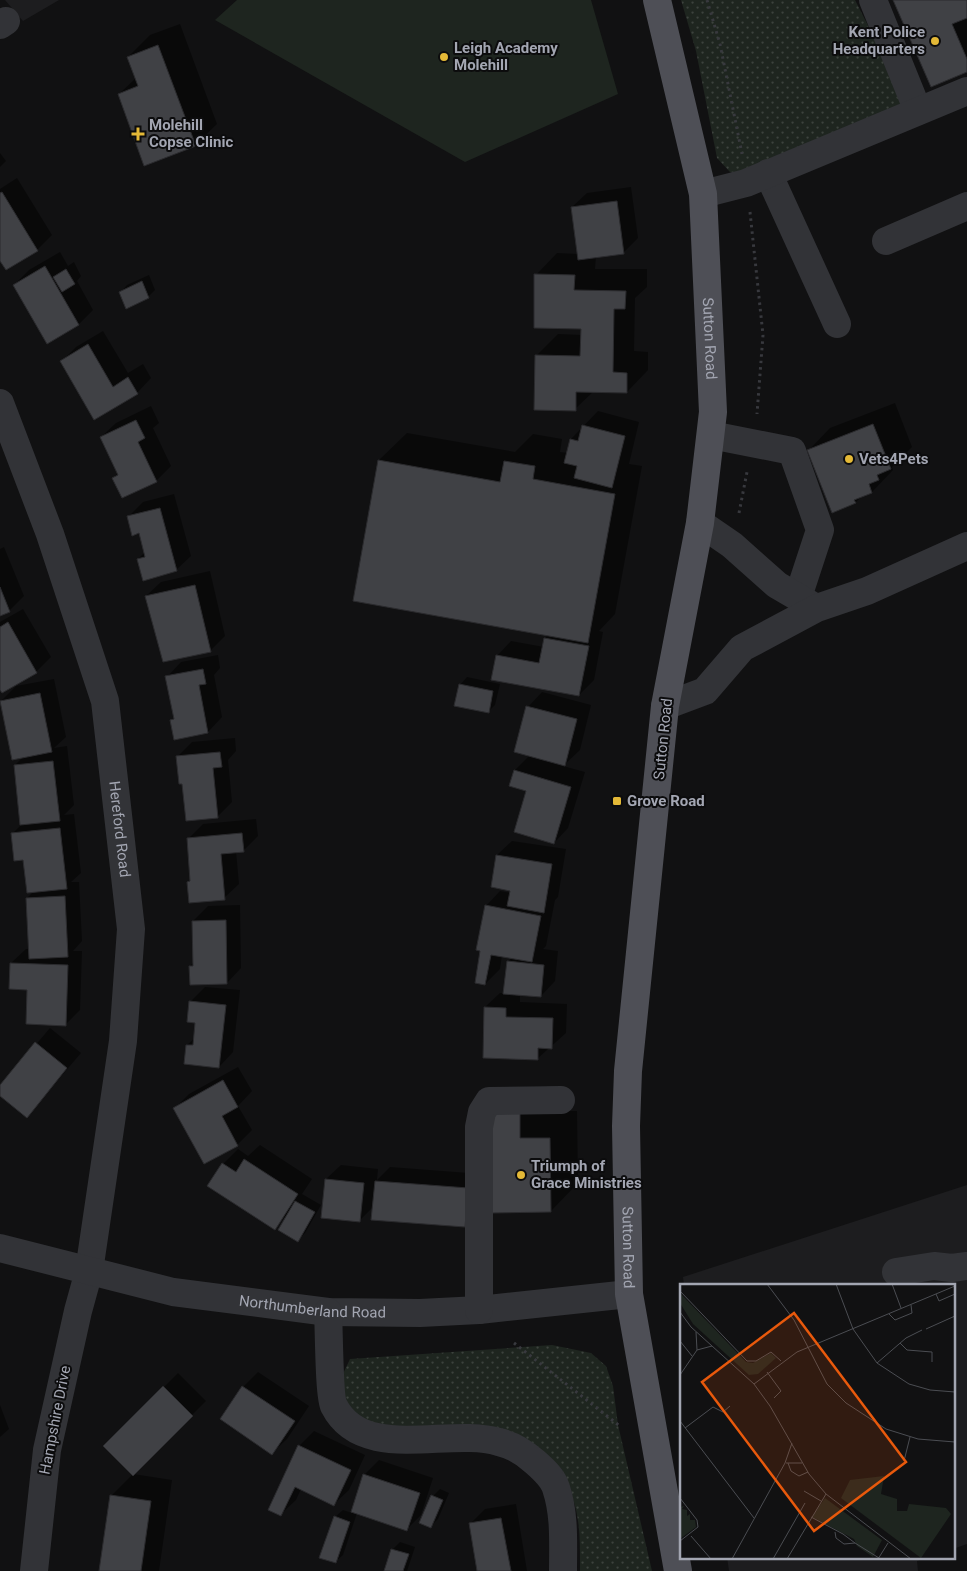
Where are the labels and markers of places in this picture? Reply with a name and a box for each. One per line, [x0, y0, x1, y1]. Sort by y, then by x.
place label: Kent Police Headquarters [833, 23, 925, 58]
marker: Kent Police Headquarters [929, 35, 941, 47]
place label: Leigh Academy Molehill [454, 39, 558, 74]
marker: Leigh Academy Molehill [438, 51, 450, 63]
place label: Molehill Copse Clinic [149, 116, 233, 151]
marker: Molehill Copse Clinic [131, 127, 145, 141]
place label: Vets4Pets [859, 450, 929, 468]
marker: Vets4Pets [843, 453, 855, 465]
place label: Grove Road [627, 792, 705, 810]
marker: Grove Road [611, 795, 623, 807]
place label: Triumph of Grace Ministries [531, 1157, 642, 1192]
marker: Triumph of Grace Ministries [515, 1169, 527, 1181]

